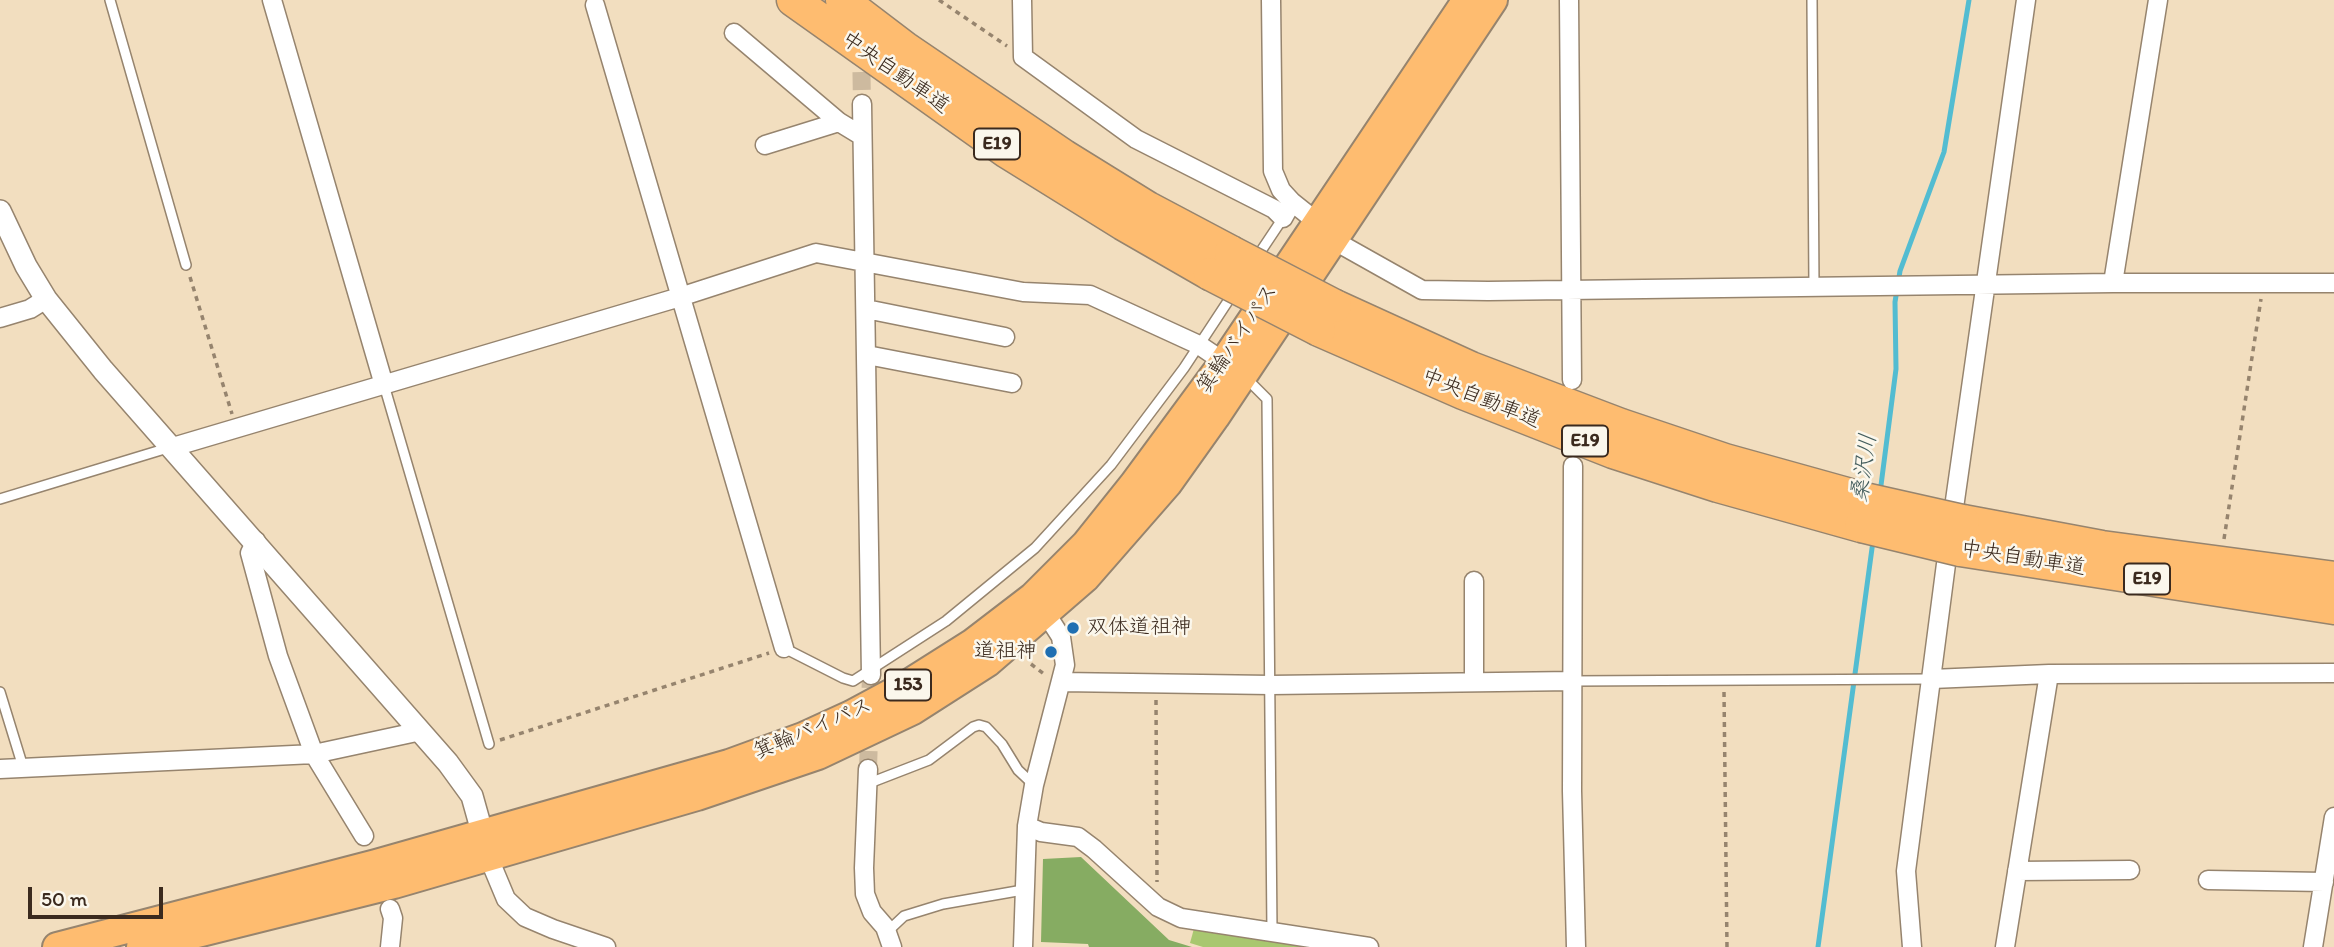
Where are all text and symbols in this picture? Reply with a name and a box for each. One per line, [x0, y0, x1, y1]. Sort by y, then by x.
street label: 中央自動車道 [836, 27, 954, 119]
road number: E19 [974, 128, 1020, 160]
street label: 箕輪バイパス [1192, 280, 1284, 398]
street label: 中央自動車道 [1418, 364, 1544, 434]
road number: E19 [1562, 426, 1608, 456]
water label: 桑沢川 [1847, 432, 1883, 504]
street label: 中央自動車道 [1959, 537, 2087, 581]
road number: E19 [2124, 564, 2170, 594]
place label: 双体道祖神 [1087, 615, 1192, 641]
marker: 双体道祖神 [1065, 620, 1081, 636]
place label: 道祖神 [974, 639, 1037, 665]
marker: 道祖神 [1043, 644, 1059, 660]
road number: 153 [885, 670, 931, 700]
street label: 箕輪バイパス [750, 693, 876, 765]
scale bar [32, 874, 166, 918]
text: 50 m [41, 886, 87, 911]

